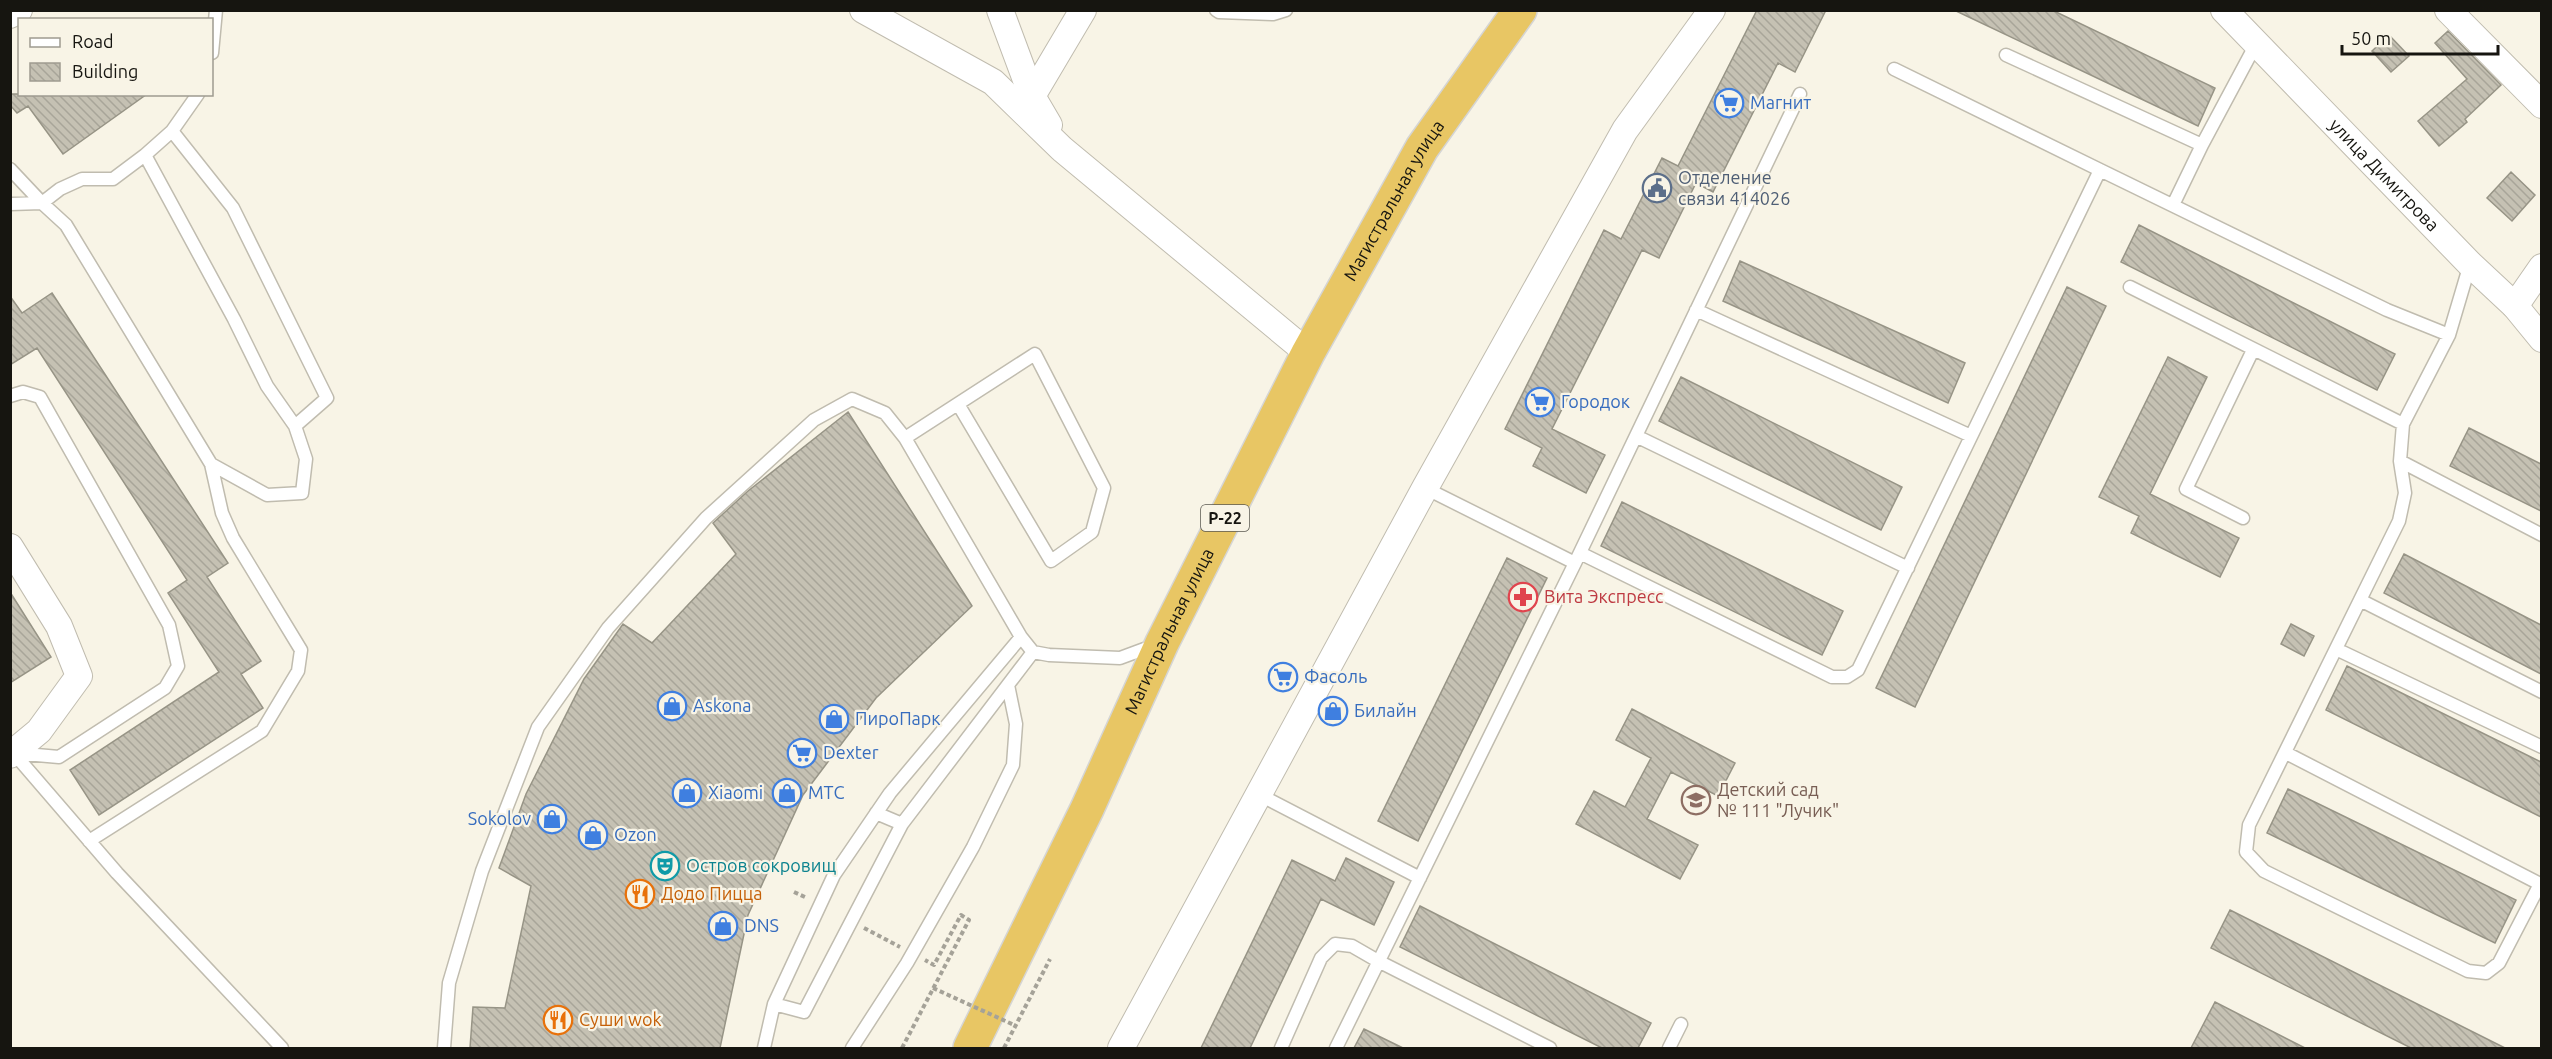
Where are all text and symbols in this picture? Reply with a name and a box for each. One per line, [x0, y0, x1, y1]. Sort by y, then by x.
legend [18, 18, 213, 96]
scale bar [2342, 18, 2498, 56]
text: 50 m [2351, 28, 2391, 48]
text: Road [72, 31, 114, 51]
text: Building [72, 61, 138, 81]
supermarket icon: Магнит [1713, 87, 1745, 119]
place label: Магнит [1750, 92, 1811, 112]
street label: улица Димитрова [2326, 114, 2444, 235]
street label: Магистральная улица [1339, 116, 1448, 284]
place label: Отделение связи 414026 [1678, 167, 1790, 208]
public building icon: Отделение связи 414026 [1641, 172, 1673, 204]
supermarket icon: Городок [1524, 386, 1556, 418]
place label: Городок [1561, 391, 1630, 411]
road number: Р-22 [1201, 505, 1249, 531]
street label: Магистральная улица [1120, 544, 1217, 717]
pharmacy icon: Вита Экспресс [1507, 581, 1539, 613]
place label: Вита Экспресс [1544, 586, 1663, 606]
supermarket icon: Фасоль [1267, 661, 1299, 693]
place label: Фасоль [1304, 666, 1367, 686]
shop icon: Askona [656, 690, 688, 722]
place label: Askona [693, 695, 752, 715]
shop icon: Билайн [1317, 695, 1349, 727]
place label: Билайн [1354, 700, 1417, 720]
shop icon: ПироПарк [818, 703, 850, 735]
place label: ПироПарк [855, 708, 941, 728]
supermarket icon: Dexter [786, 737, 818, 769]
place label: Dexter [823, 742, 879, 762]
shop icon: Xiaomi [671, 777, 703, 809]
shop icon: МТС [771, 777, 803, 809]
place label: Детский сад № 111 "Лучик" [1717, 779, 1839, 820]
place label: Xiaomi [708, 782, 763, 802]
place label: МТС [808, 782, 844, 802]
school or university icon: Детский сад № 111 "Лучик" [1680, 784, 1712, 816]
shop icon: Sokolov [536, 803, 568, 835]
place label: Sokolov [468, 808, 531, 828]
shop icon: Ozon [577, 819, 609, 851]
place label: Ozon [614, 824, 657, 844]
theatre icon: Остров сокровищ [649, 850, 681, 882]
place label: Остров сокровищ [686, 855, 836, 875]
restaurant icon: Додо Пицца [624, 878, 656, 910]
place label: Додо Пицца [661, 883, 763, 903]
shop icon: DNS [707, 910, 739, 942]
place label: DNS [744, 915, 779, 935]
restaurant icon: Суши wok [542, 1004, 574, 1036]
place label: Суши wok [579, 1009, 662, 1029]

